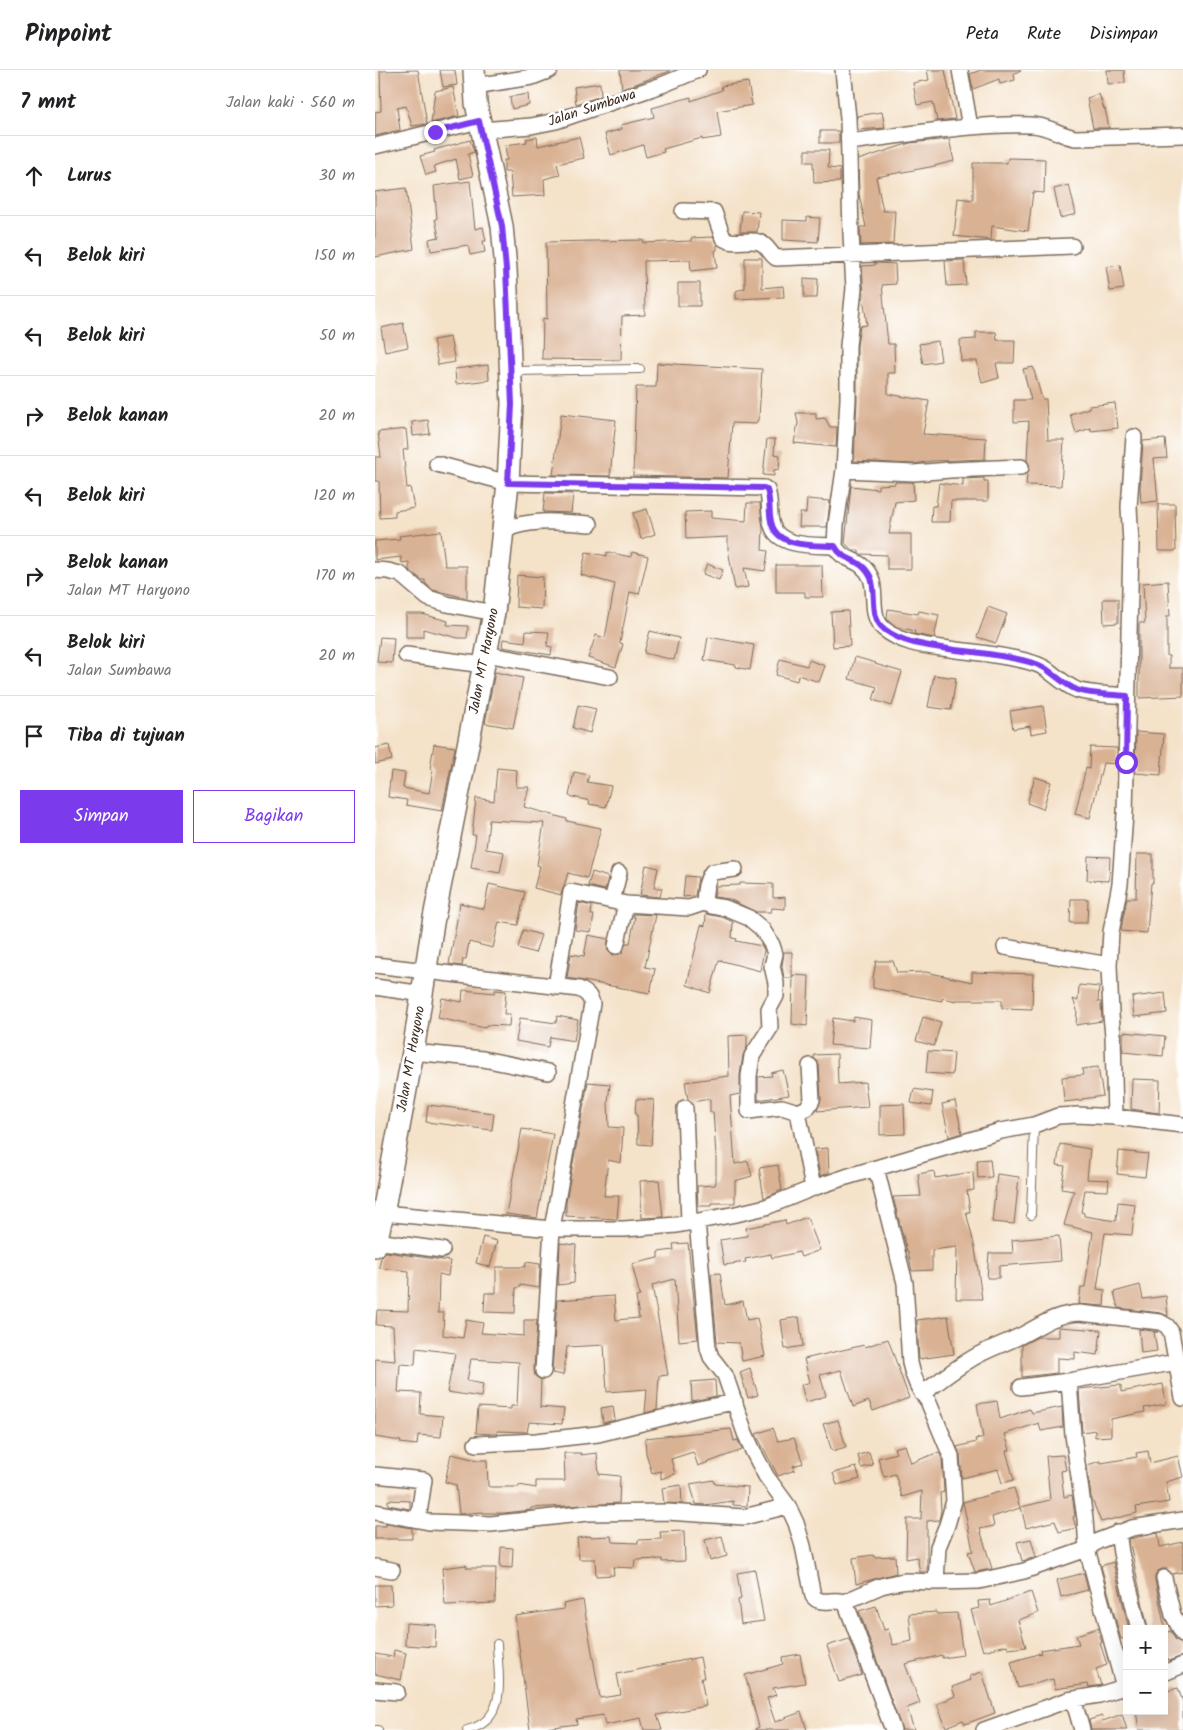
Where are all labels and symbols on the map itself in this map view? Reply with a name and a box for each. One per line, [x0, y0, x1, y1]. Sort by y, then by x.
street label: Jalan Sumbawa [545, 83, 639, 133]
route end [424, 121, 447, 144]
street label: Jalan MT Haryono [463, 606, 505, 716]
route start [1115, 751, 1138, 774]
street label: Jalan MT Haryono [391, 1004, 431, 1114]

